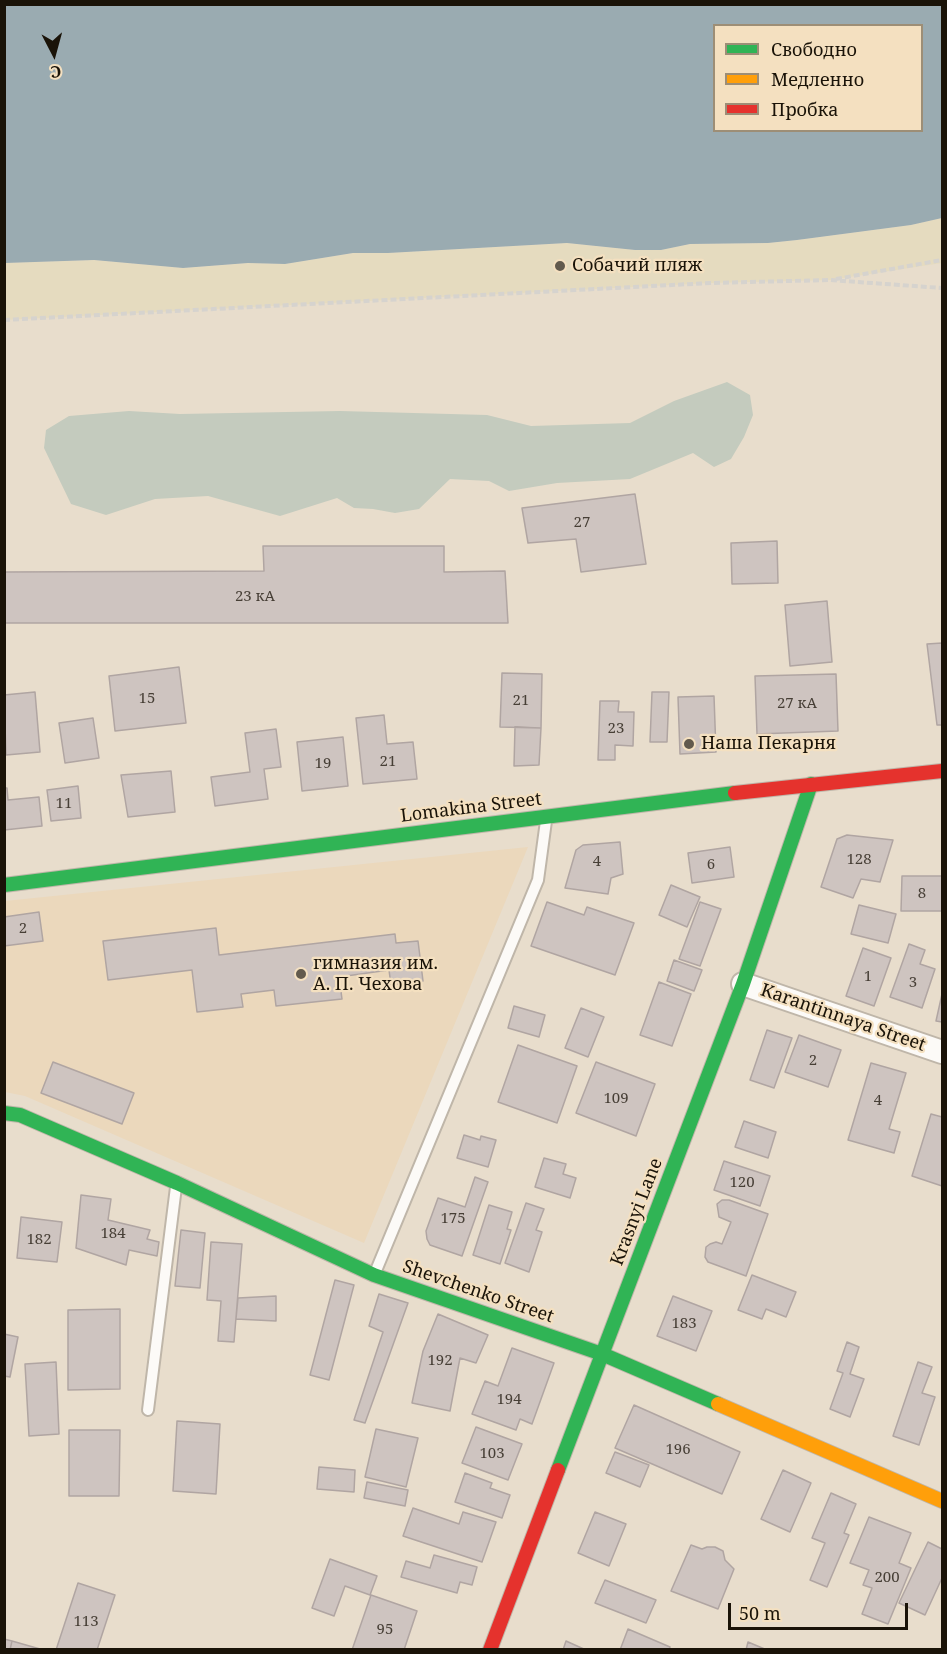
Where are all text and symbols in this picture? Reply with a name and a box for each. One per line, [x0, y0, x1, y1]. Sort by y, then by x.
north arrow [24, 24, 84, 84]
legend [713, 24, 923, 132]
text: Свободно [771, 37, 857, 61]
text: С [49, 60, 62, 83]
text: Медленно [771, 67, 864, 91]
text: Пробка [771, 97, 838, 121]
place label: Собачий пляж [572, 255, 702, 277]
marker: Собачий пляж [553, 259, 567, 273]
house number: 27 [574, 514, 590, 532]
house number: 23 кА [235, 588, 275, 606]
house number: 15 [139, 690, 155, 708]
house number: 21 [513, 692, 529, 710]
house number: 27 кА [777, 695, 817, 713]
house number: 23 [608, 720, 624, 738]
place label: Наша Пекарня [701, 733, 836, 755]
marker: Наша Пекарня [682, 737, 696, 751]
house number: 21 [380, 753, 396, 771]
house number: 19 [315, 755, 331, 773]
street label: Lomakina Street [399, 789, 543, 827]
house number: 11 [56, 795, 72, 813]
house number: 128 [846, 851, 872, 869]
house number: 4 [593, 853, 601, 871]
house number: 6 [707, 856, 715, 874]
house number: 8 [918, 885, 926, 903]
house number: 2 [19, 920, 27, 938]
place label: гимназия им. А. П. Чехова [313, 953, 438, 996]
marker: гимназия им. А. П. Чехова [294, 967, 308, 981]
house number: 1 [864, 968, 872, 986]
house number: 3 [909, 974, 917, 992]
street label: Karantinnaya Street [758, 980, 928, 1056]
house number: 2 [809, 1052, 817, 1070]
house number: 109 [603, 1090, 629, 1108]
house number: 4 [874, 1092, 882, 1110]
street label: Krasnyi Lane [607, 1155, 667, 1269]
house number: 120 [729, 1174, 755, 1192]
house number: 175 [440, 1210, 466, 1228]
house number: 184 [100, 1225, 126, 1243]
house number: 182 [26, 1231, 52, 1249]
street label: Shevchenko Street [400, 1256, 556, 1328]
house number: 183 [671, 1315, 697, 1333]
house number: 192 [427, 1352, 453, 1370]
house number: 194 [496, 1391, 522, 1409]
house number: 196 [665, 1441, 691, 1459]
house number: 103 [479, 1445, 505, 1463]
house number: 200 [874, 1569, 900, 1587]
scale bar [731, 1591, 911, 1629]
text: 50 m [739, 1601, 781, 1625]
house number: 113 [73, 1613, 99, 1631]
house number: 95 [377, 1621, 393, 1639]

